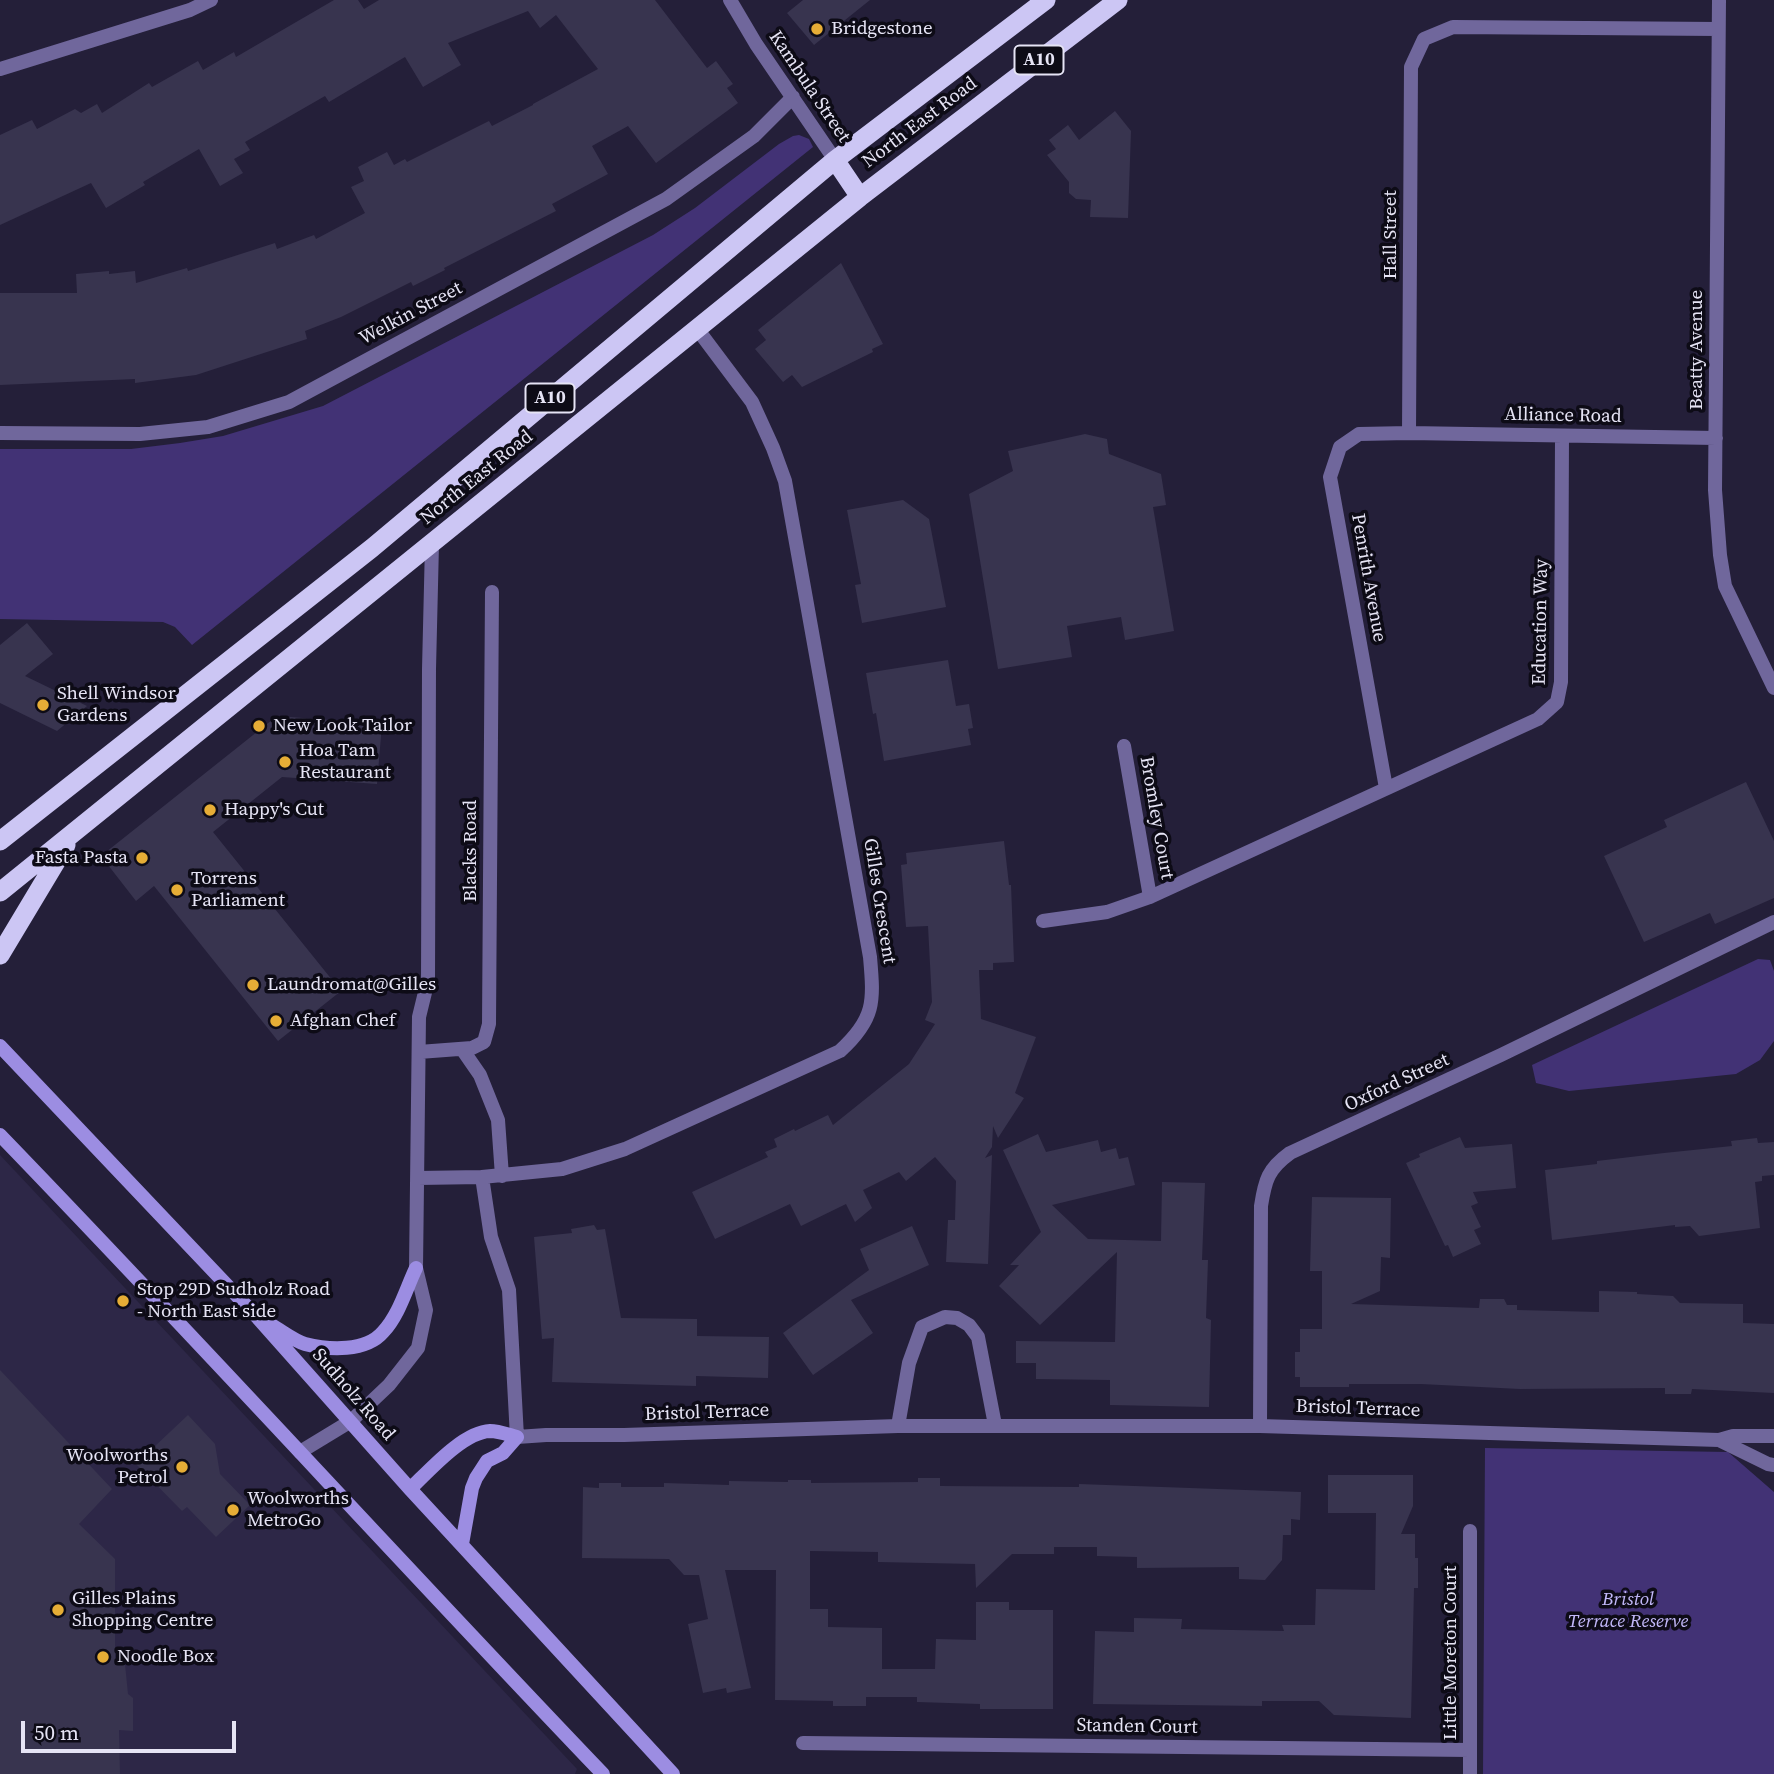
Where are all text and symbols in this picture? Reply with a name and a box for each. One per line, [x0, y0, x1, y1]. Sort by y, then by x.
place label: Bridgestone [831, 18, 933, 40]
marker: Bridgestone [809, 21, 825, 37]
street label: Kambula Street [763, 27, 855, 147]
road number: A10 [1014, 46, 1064, 74]
street label: North East Road [858, 72, 982, 174]
street label: Hall Street [1380, 190, 1402, 280]
street label: Welkin Street [356, 277, 466, 351]
street label: Beatty Avenue [1686, 290, 1708, 410]
road number: A10 [526, 384, 574, 412]
street label: Alliance Road [1504, 404, 1622, 428]
street label: North East Road [416, 426, 538, 530]
street label: Penrith Avenue [1345, 512, 1391, 644]
street label: Education Way [1529, 559, 1553, 685]
place label: Shell Windsor Gardens [57, 683, 176, 727]
marker: Shell Windsor Gardens [35, 697, 51, 713]
place label: New Look Tailor [273, 715, 412, 737]
marker: New Look Tailor [251, 718, 267, 734]
place label: Hoa Tam Restaurant [299, 740, 391, 784]
marker: Hoa Tam Restaurant [277, 754, 293, 770]
street label: Bromley Court [1134, 755, 1178, 881]
place label: Happy's Cut [224, 799, 324, 821]
street label: Blacks Road [460, 800, 482, 902]
marker: Happy's Cut [202, 802, 218, 818]
street label: Gilles Crescent [858, 837, 900, 965]
place label: Fasta Pasta [35, 847, 128, 869]
marker: Fasta Pasta [134, 850, 150, 866]
place label: Torrens Parliament [191, 868, 285, 912]
marker: Torrens Parliament [169, 882, 185, 898]
place label: Laundromat@Gilles [267, 974, 436, 996]
marker: Laundromat@Gilles [245, 977, 261, 993]
place label: Afghan Chef [290, 1010, 396, 1032]
marker: Afghan Chef [268, 1013, 284, 1029]
street label: Oxford Street [1341, 1049, 1453, 1117]
place label: Stop 29D Sudholz Road - North East side [137, 1279, 330, 1323]
marker: Stop 29D Sudholz Road - North East side [115, 1293, 131, 1309]
street label: Sudholz Road [307, 1344, 399, 1446]
street label: Bristol Terrace [1295, 1395, 1421, 1423]
street label: Bristol Terrace [644, 1399, 770, 1427]
place label: Woolworths Petrol [66, 1445, 168, 1489]
marker: Woolworths Petrol [174, 1459, 190, 1475]
place label: Woolworths MetroGo [247, 1488, 349, 1532]
marker: Woolworths MetroGo [225, 1502, 241, 1518]
street label: Little Moreton Court [1440, 1566, 1462, 1740]
place label: Gilles Plains Shopping Centre [72, 1588, 213, 1632]
park label: Bristol Terrace Reserve [1568, 1589, 1688, 1633]
marker: Gilles Plains Shopping Centre [50, 1602, 66, 1618]
place label: Noodle Box [117, 1646, 214, 1668]
marker: Noodle Box [95, 1649, 111, 1665]
scale bar [24, 1708, 240, 1752]
street label: Standen Court [1076, 1715, 1198, 1739]
text: 50 m [34, 1718, 79, 1747]

